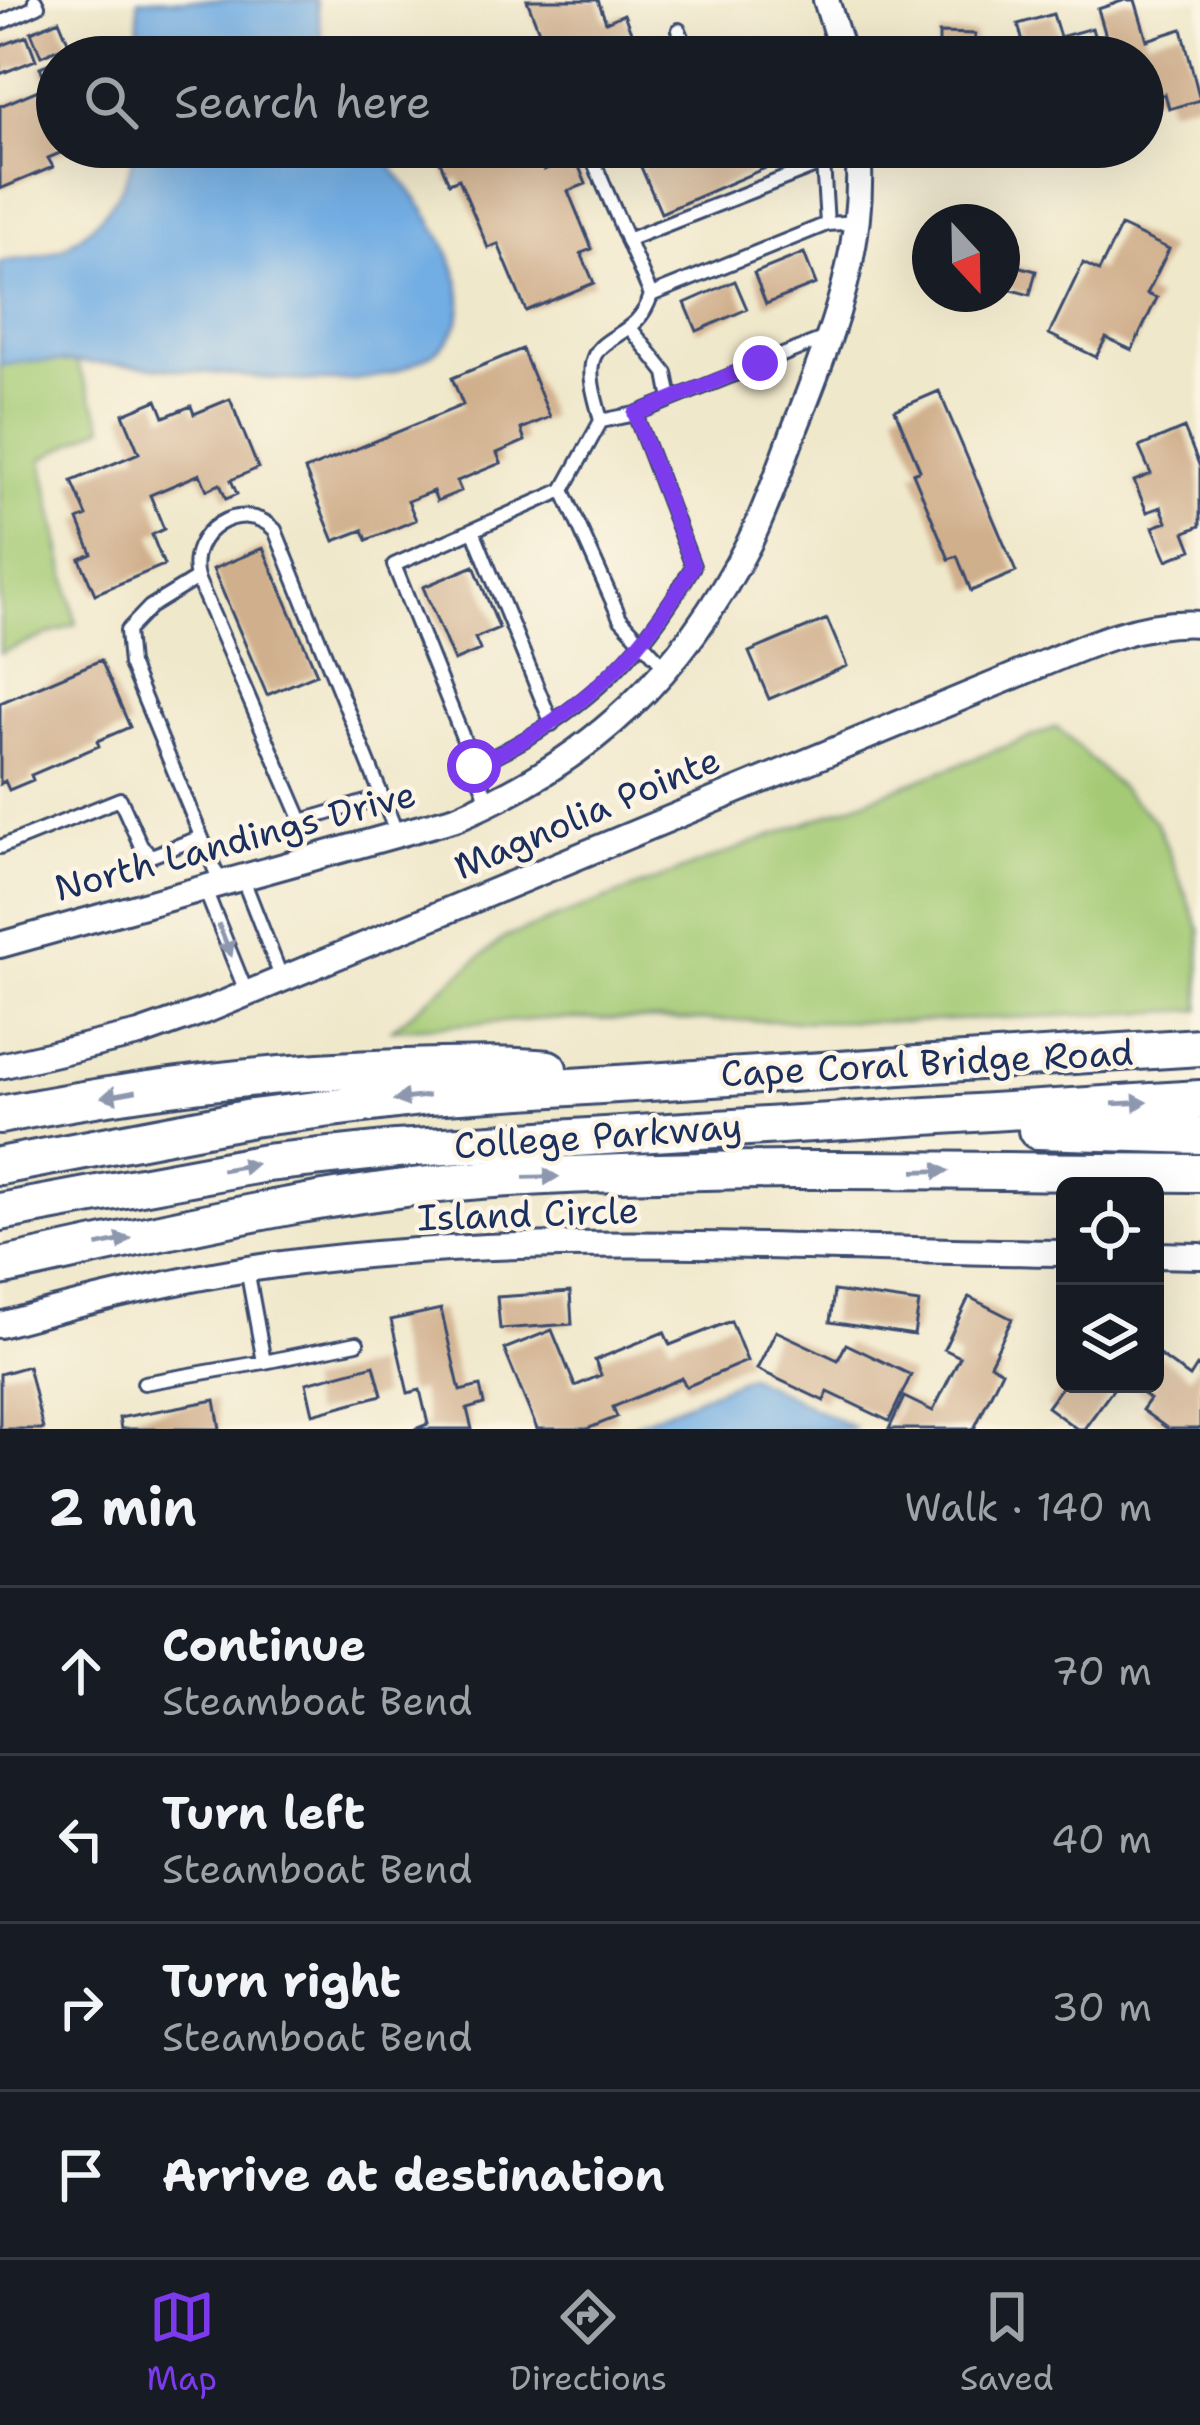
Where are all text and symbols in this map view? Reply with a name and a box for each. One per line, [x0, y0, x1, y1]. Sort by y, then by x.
search box [36, 36, 1164, 168]
icon: search [78, 69, 144, 135]
text: Search here [174, 72, 431, 132]
north arrow [912, 204, 1020, 312]
route end [733, 336, 787, 390]
street label: Magnolia Pointe [446, 735, 728, 891]
route start [447, 739, 501, 793]
street label: North Landings Drive [49, 769, 421, 913]
one-way arrow [217, 923, 236, 959]
street label: Cape Coral Bridge Road [719, 1028, 1135, 1098]
one-way arrow [99, 1085, 137, 1103]
one-way arrow [392, 1089, 429, 1108]
one-way arrow [1112, 1093, 1150, 1112]
street label: College Parkway [452, 1101, 744, 1171]
one-way arrow [220, 1158, 258, 1176]
one-way arrow [913, 1162, 951, 1181]
one-way arrow [523, 1168, 561, 1187]
map controls [1056, 1177, 1164, 1393]
button: locate [1056, 1177, 1164, 1285]
street label: Island Circle [417, 1186, 639, 1242]
one-way arrow [96, 1232, 134, 1251]
button: layers [1056, 1285, 1164, 1393]
text: 2 min [48, 1473, 197, 1541]
text: Walk · 140 m [904, 1481, 1152, 1533]
text: Continue [162, 1615, 366, 1675]
icon: ahead [48, 1638, 114, 1704]
text: 70 m [1051, 1645, 1152, 1697]
text: Steamboat Bend [162, 1675, 472, 1727]
text: Turn left [162, 1783, 365, 1843]
icon: left [48, 1806, 114, 1872]
text: 40 m [1051, 1813, 1152, 1865]
text: Steamboat Bend [162, 1843, 472, 1895]
text: Turn right [162, 1951, 401, 2011]
icon: right [48, 1974, 114, 2040]
text: 30 m [1051, 1981, 1152, 2033]
text: Steamboat Bend [162, 2011, 472, 2063]
icon: arrive [48, 2142, 114, 2208]
text: Arrive at destination [162, 2145, 665, 2205]
tab: Map [146, 2284, 217, 2401]
tab: Directions [510, 2284, 667, 2401]
tab: Saved [960, 2284, 1054, 2401]

